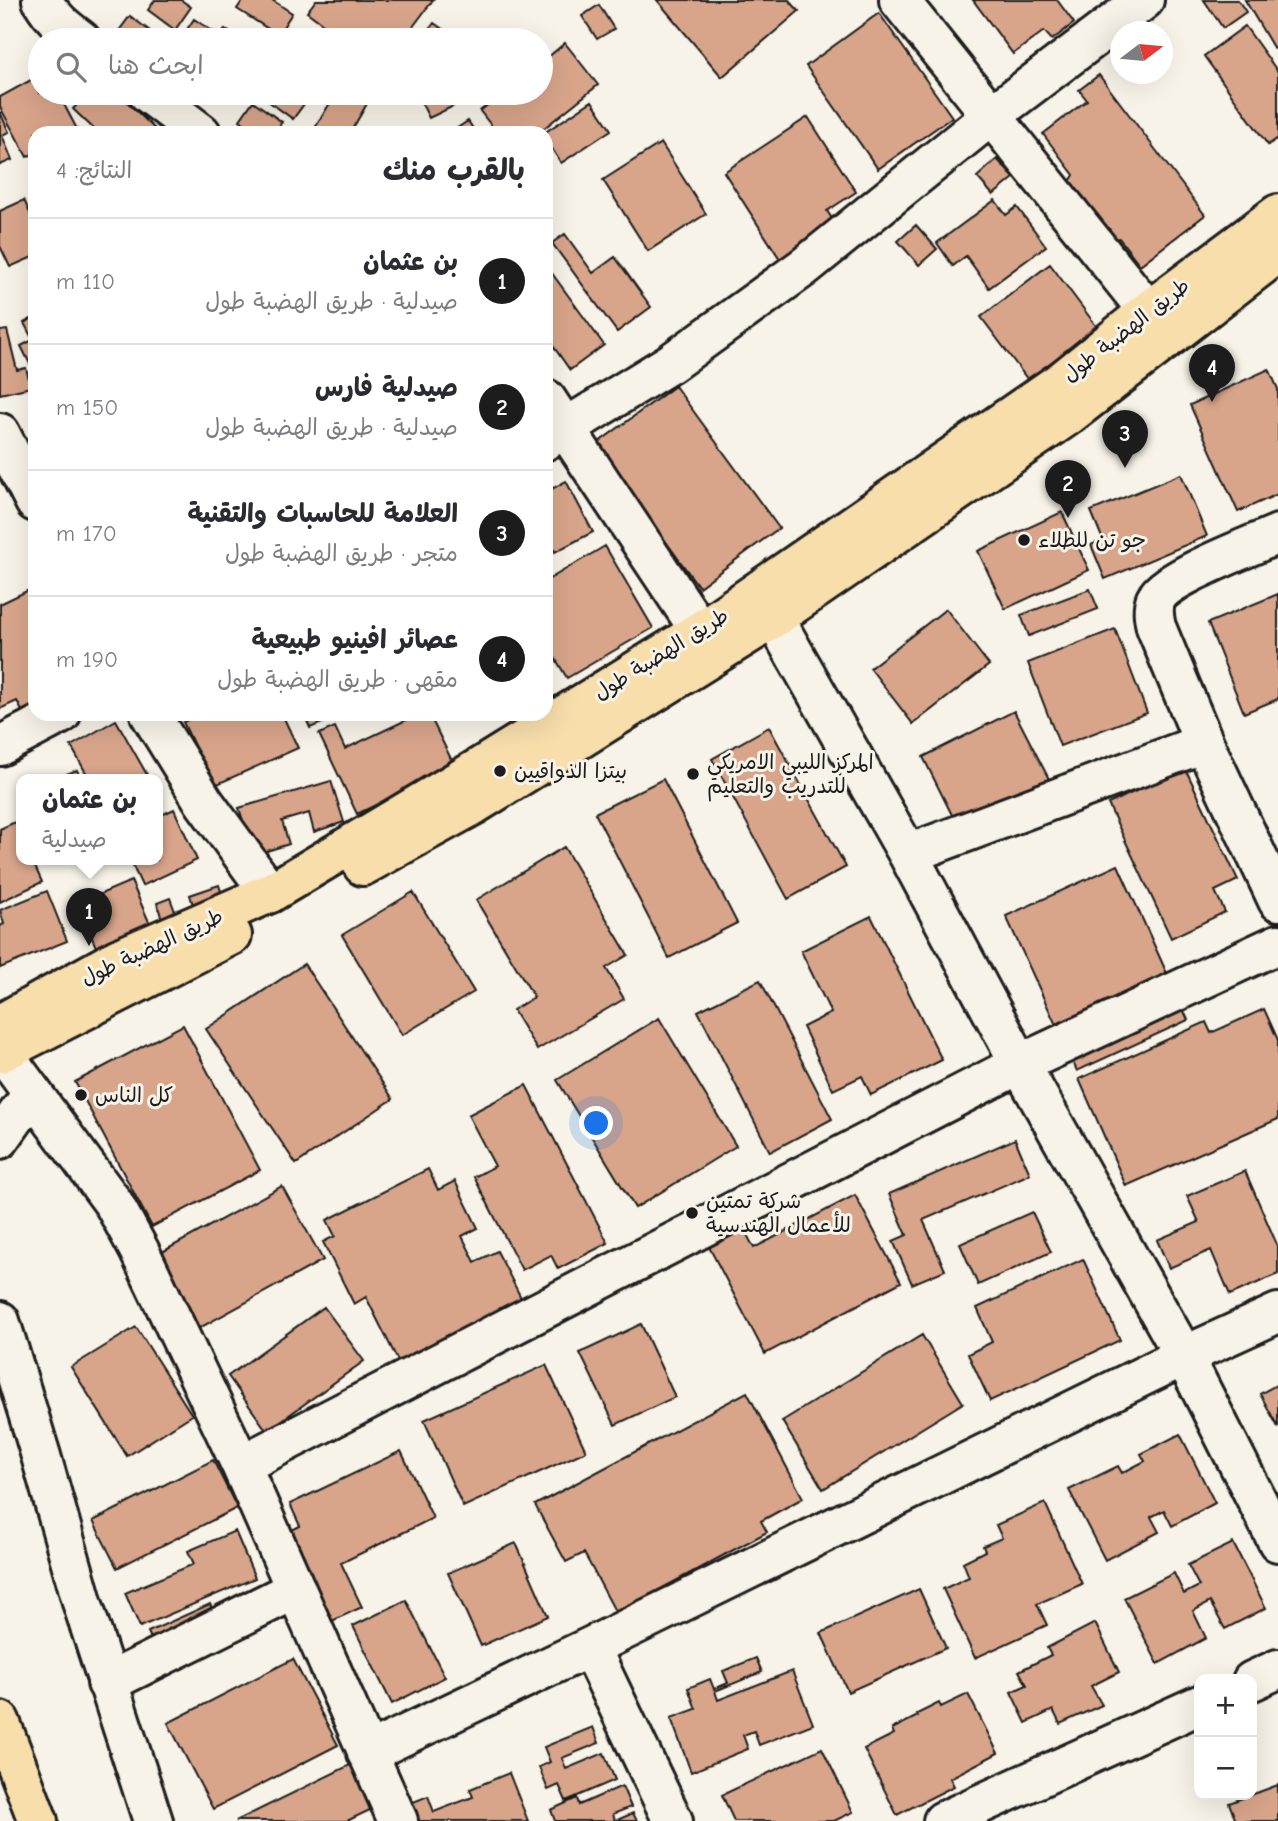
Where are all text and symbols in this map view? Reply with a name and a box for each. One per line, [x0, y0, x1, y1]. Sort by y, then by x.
north arrow [1110, 21, 1173, 84]
search box [28, 28, 553, 105]
icon: search [52, 48, 90, 86]
text: ابحث هنا [108, 51, 204, 81]
text: بالقرب منك [383, 153, 525, 188]
text: النتائج: 4 [56, 157, 132, 184]
text: بن عثمان [363, 247, 458, 277]
text: 110 m [56, 268, 115, 295]
text: 1 [497, 268, 507, 295]
street label: طريق الهضبة طول [1058, 273, 1195, 388]
text: صيدلية · طريق الهضبة طول [205, 288, 458, 315]
pin: 4 [1189, 344, 1235, 402]
text: صيدلية فارس [315, 373, 458, 403]
text: 150 m [56, 394, 118, 421]
text: 2 [496, 394, 508, 421]
pin: 3 [1102, 410, 1148, 468]
text: صيدلية · طريق الهضبة طول [205, 414, 458, 441]
pin: 2 [1045, 460, 1091, 518]
text: العلامة للحاسبات والتقنية [188, 499, 458, 529]
text: 170 m [56, 520, 117, 547]
text: 3 [496, 520, 508, 547]
place label: جو تن للطلاء [1038, 528, 1146, 553]
marker: جو تن للطلاء [1016, 532, 1032, 548]
text: متجر · طريق الهضبة طول [225, 540, 458, 567]
street label: طريق الهضبة طول [589, 603, 733, 706]
text: عصائر افينيو طبيعية [252, 625, 458, 655]
text: 190 m [56, 646, 118, 673]
text: 4 [497, 646, 507, 673]
text: مقهى · طريق الهضبة طول [217, 666, 458, 693]
place label: المركز الليبي الامريكي للتدريب والتعليم [707, 750, 874, 802]
place label: بيتزا الذواقيين [514, 759, 627, 784]
marker: بيتزا الذواقيين [492, 763, 508, 779]
marker: المركز الليبي الامريكي للتدريب والتعليم [685, 766, 701, 782]
popup [16, 774, 163, 865]
text: بن عثمان [42, 785, 137, 815]
text: صيدلية [42, 826, 107, 853]
pin: 1 [66, 888, 112, 946]
street label: طريق الهضبة طول [77, 904, 227, 991]
place label: كل الناس [95, 1083, 173, 1107]
marker: كل الناس [73, 1087, 89, 1103]
your location [579, 1106, 613, 1140]
place label: شركة تمتين للأعمال الهندسية [706, 1189, 851, 1237]
marker: شركة تمتين للأعمال الهندسية [684, 1205, 700, 1221]
map controls [1194, 1674, 1257, 1800]
button: + [1194, 1674, 1257, 1737]
button: − [1194, 1737, 1257, 1800]

